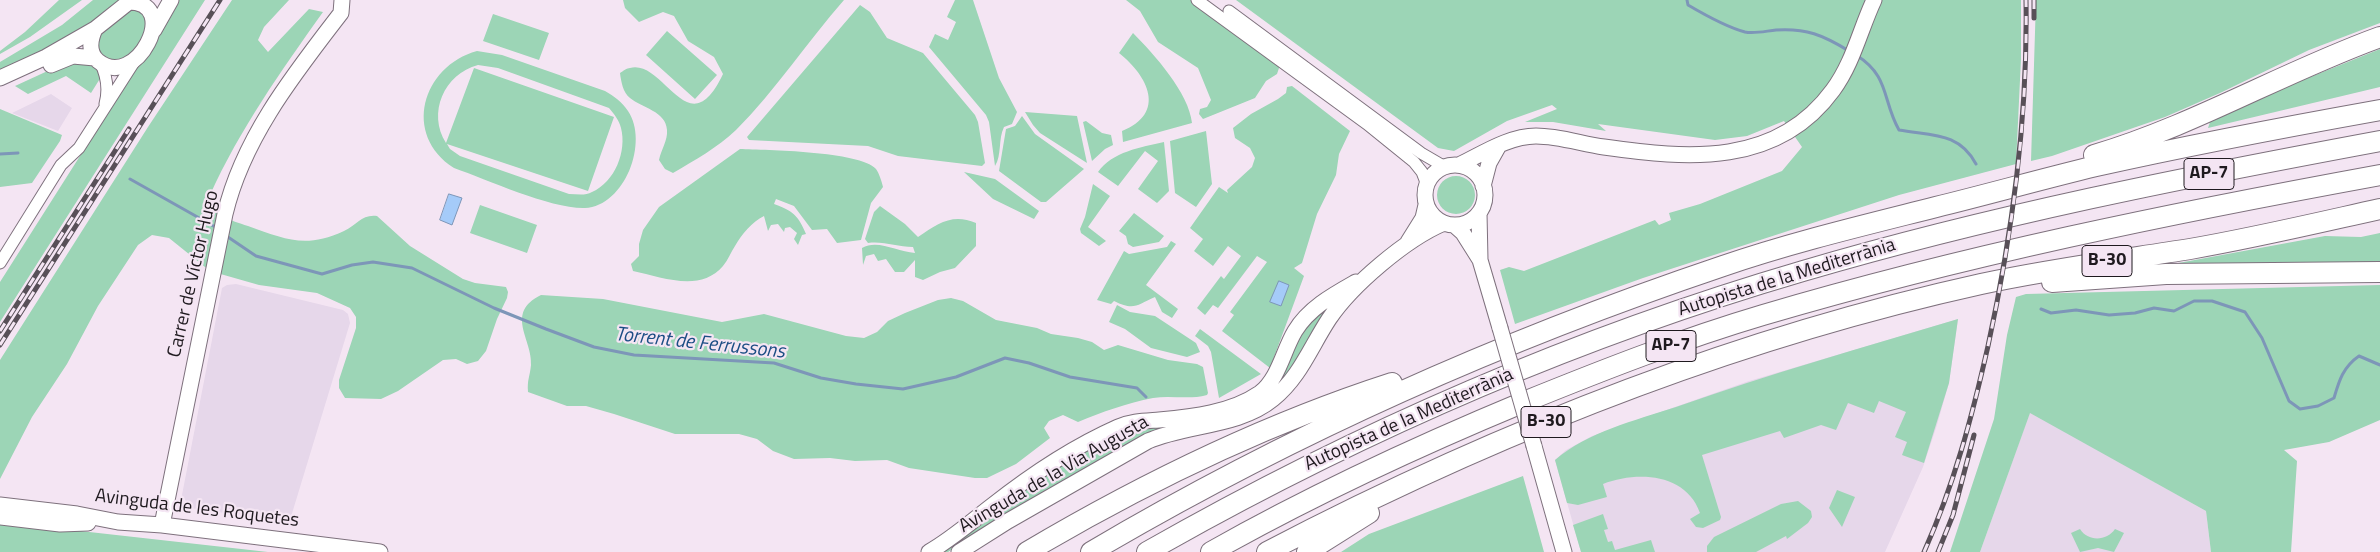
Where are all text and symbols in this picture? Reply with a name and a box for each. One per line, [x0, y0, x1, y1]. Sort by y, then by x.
road number: AP-7 [2184, 158, 2234, 190]
street label: Carrer de Víctor Hugo [164, 188, 224, 360]
street label: Autopista de la Mediterrània [1676, 234, 1898, 322]
road number: B-30 [2082, 246, 2132, 276]
water label: Torrent de Ferrussons [614, 323, 786, 365]
road number: AP-7 [1646, 331, 1696, 362]
street label: Autopista de la Mediterrània [1301, 364, 1517, 476]
road number: B-30 [1521, 407, 1571, 438]
street label: Avinguda de la Via Augusta [955, 411, 1153, 539]
street label: Avinguda de les Roquetes [94, 485, 300, 533]

